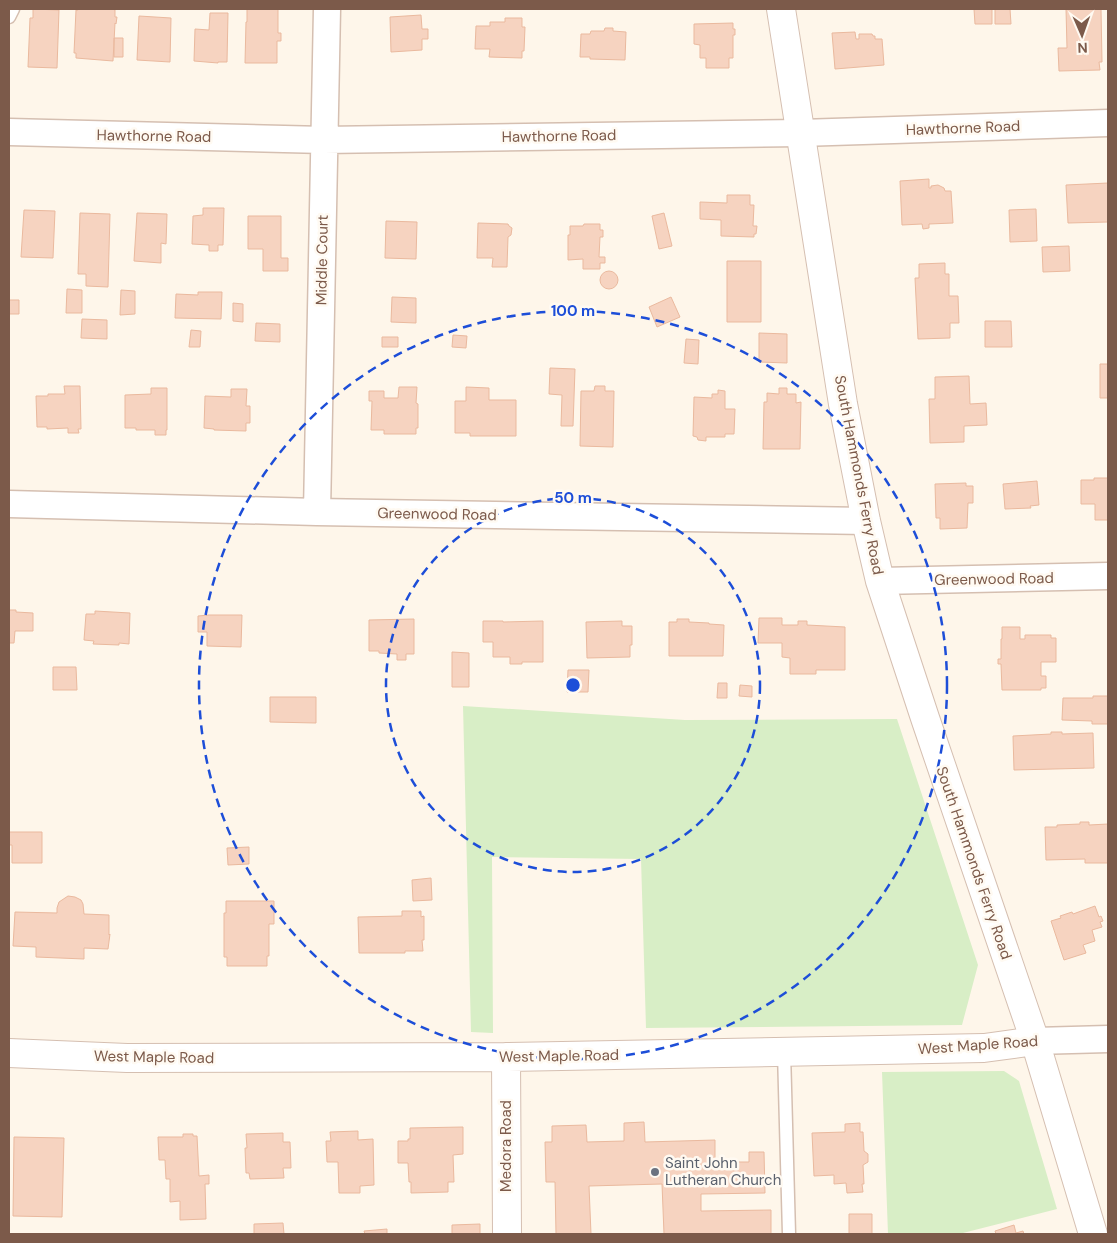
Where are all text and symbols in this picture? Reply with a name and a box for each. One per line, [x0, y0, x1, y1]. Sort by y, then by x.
north arrow [1057, 10, 1107, 60]
text: N [1077, 39, 1088, 57]
street label: Hawthorne Road [905, 116, 1021, 140]
street label: Hawthorne Road [96, 125, 212, 147]
street label: Hawthorne Road [501, 125, 617, 147]
street label: Middle Court [311, 214, 333, 305]
text: 100 m [551, 301, 595, 321]
street label: South Hammonds Ferry Road [830, 374, 888, 576]
text: 50 m [554, 488, 592, 508]
street label: Greenwood Road [377, 503, 497, 525]
street label: Greenwood Road [934, 568, 1054, 590]
centre of rings [564, 676, 582, 694]
street label: South Hammonds Ferry Road [932, 764, 1016, 962]
street label: West Maple Road [917, 1031, 1039, 1059]
street label: West Maple Road [499, 1045, 619, 1067]
street label: West Maple Road [94, 1046, 214, 1068]
street label: Medora Road [496, 1100, 516, 1192]
place label: Saint John Lutheran Church [665, 1153, 781, 1190]
marker: Saint John Lutheran Church [649, 1166, 661, 1178]

